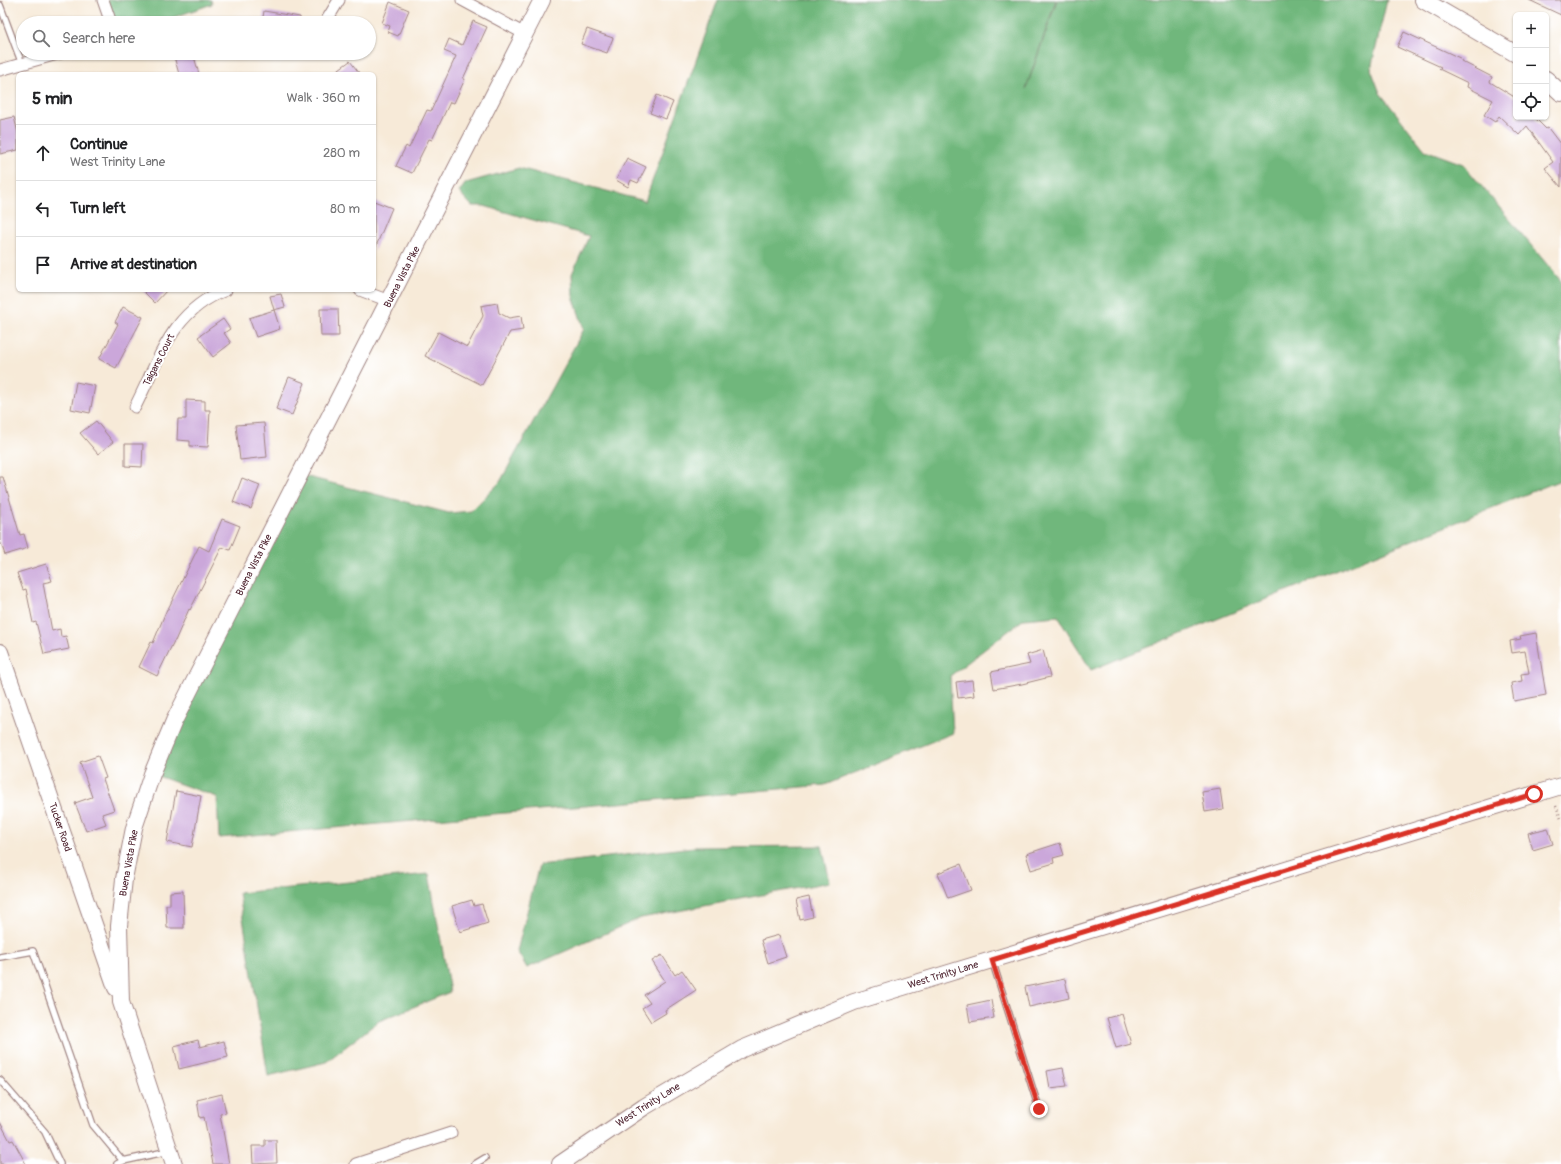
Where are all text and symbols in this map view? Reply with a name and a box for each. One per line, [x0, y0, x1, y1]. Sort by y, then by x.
map controls [1513, 12, 1549, 120]
button: + [1513, 12, 1549, 48]
search box [16, 16, 376, 60]
icon: search [30, 27, 52, 49]
text: Search here [62, 29, 135, 48]
button: − [1513, 48, 1549, 84]
button: locate [1513, 84, 1549, 120]
text: 5 min [32, 88, 72, 109]
text: Walk · 360 m [286, 90, 360, 106]
text: Continue [70, 135, 128, 154]
icon: ahead [32, 142, 54, 164]
text: 280 m [323, 145, 360, 161]
text: West Trinity Lane [70, 154, 165, 170]
icon: left [32, 198, 54, 220]
text: Turn left [70, 199, 126, 218]
text: 80 m [330, 201, 360, 217]
street label: Buena Vista Pike [381, 244, 423, 310]
icon: arrive [32, 254, 54, 276]
text: Arrive at destination [70, 255, 197, 274]
street label: Taigans Court [141, 331, 178, 388]
street label: Buena Vista Pike [233, 532, 275, 598]
route start [1525, 785, 1543, 803]
street label: Tucker Road [46, 801, 74, 853]
street label: Buena Vista Pike [117, 829, 141, 897]
street label: West Trinity Lane [906, 959, 980, 991]
street label: West Trinity Lane [614, 1081, 682, 1129]
route end [1030, 1100, 1048, 1118]

